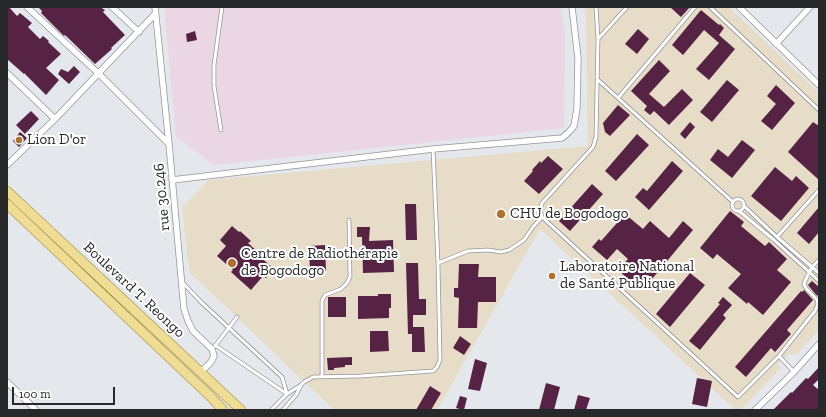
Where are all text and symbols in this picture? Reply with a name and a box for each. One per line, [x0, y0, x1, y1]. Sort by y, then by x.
place label: Lion D'or [27, 131, 86, 149]
marker: Lion D'or [14, 135, 24, 145]
street label: rue 30.246 [150, 162, 174, 232]
place label: CHU de Bogodogo [510, 205, 628, 223]
marker: CHU de Bogodogo [495, 208, 507, 220]
street label: Boulevard T. Reongo [80, 238, 188, 342]
place label: Centre de Radiothérapie de Bogodogo [241, 245, 398, 280]
marker: Centre de Radiothérapie de Bogodogo [226, 257, 238, 269]
place label: Laboratoire National de Santé Publique [560, 258, 694, 293]
marker: Laboratoire National de Santé Publique [547, 271, 557, 281]
scale bar [14, 379, 117, 405]
text: 100 m [19, 387, 51, 401]

